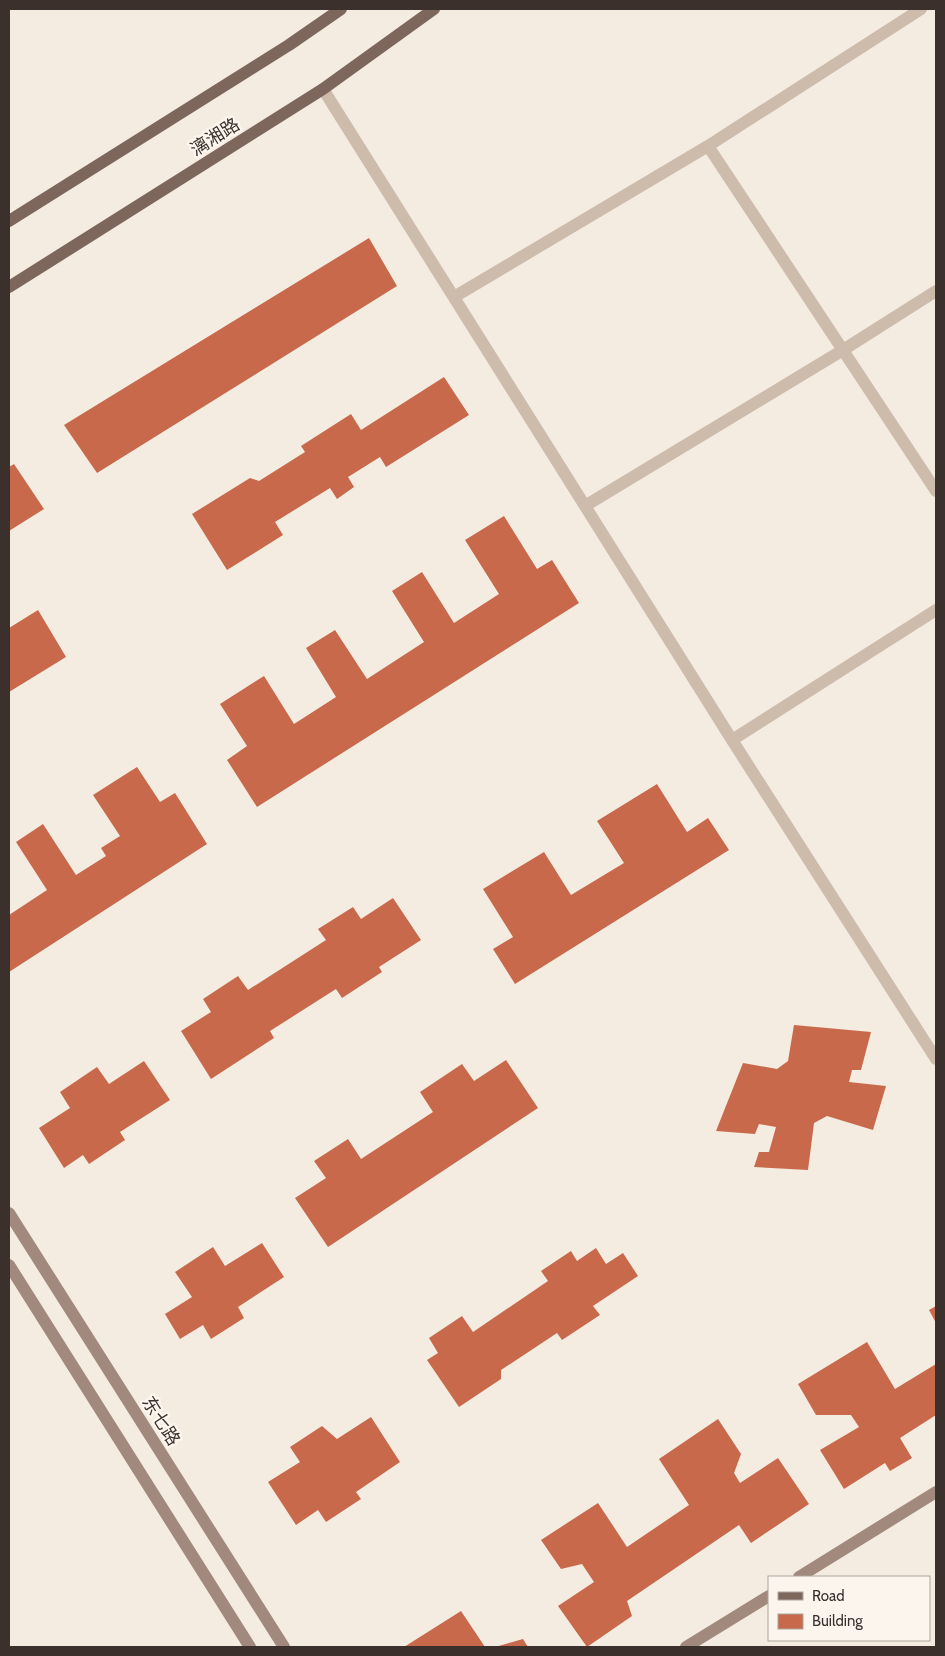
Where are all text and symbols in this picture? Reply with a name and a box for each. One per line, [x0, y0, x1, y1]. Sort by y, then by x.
street label: 漓湘路 [186, 113, 244, 161]
street label: 东七路 [137, 1392, 185, 1450]
legend [768, 1576, 930, 1641]
text: Road [812, 1587, 845, 1605]
text: Building [812, 1612, 863, 1630]

